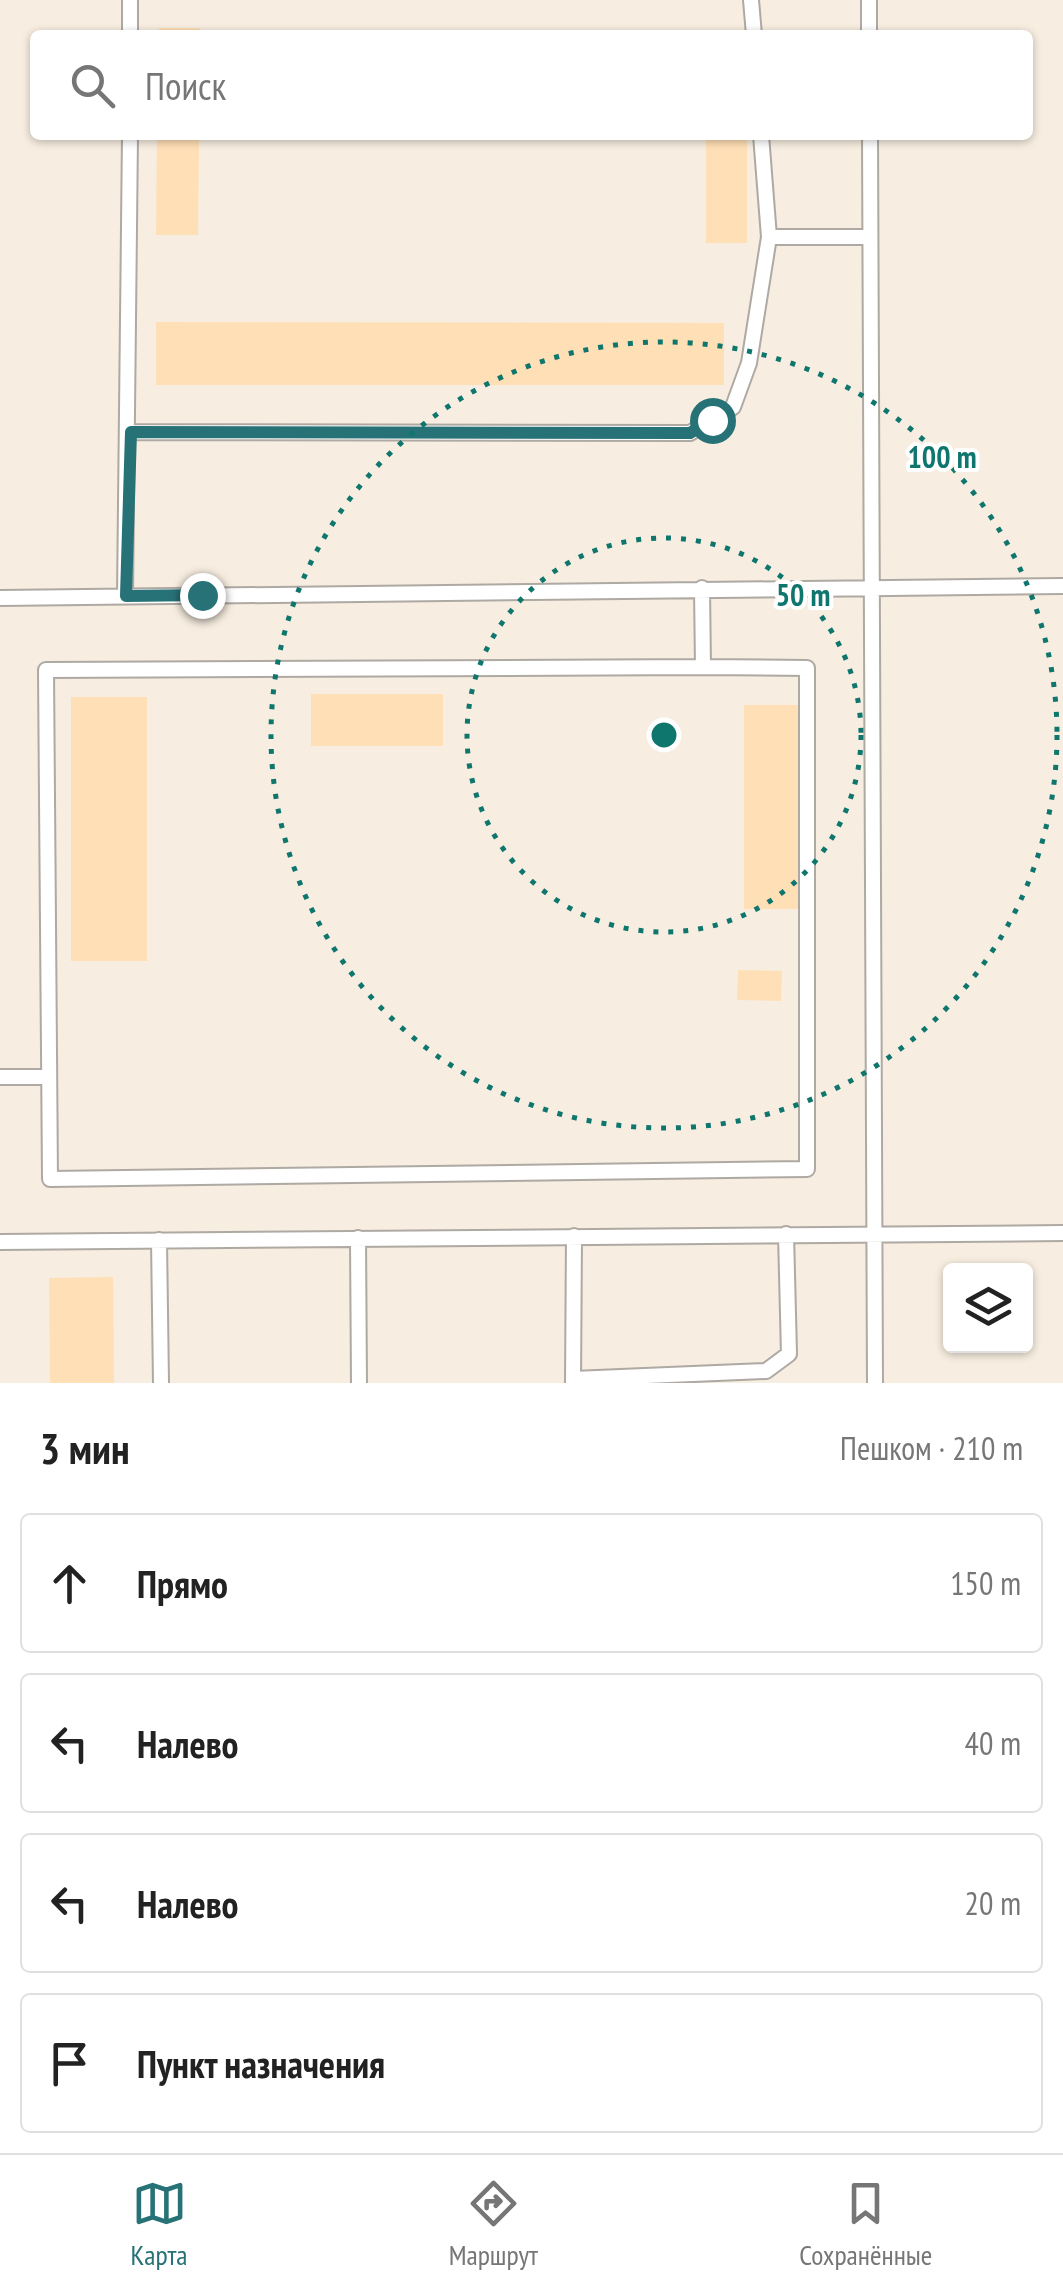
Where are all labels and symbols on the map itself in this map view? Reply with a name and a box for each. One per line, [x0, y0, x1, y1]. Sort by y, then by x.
route start [690, 398, 736, 444]
text: 100 m [907, 437, 977, 476]
route end [180, 573, 226, 619]
text: 50 m [776, 575, 830, 614]
centre of rings [646, 717, 682, 753]

